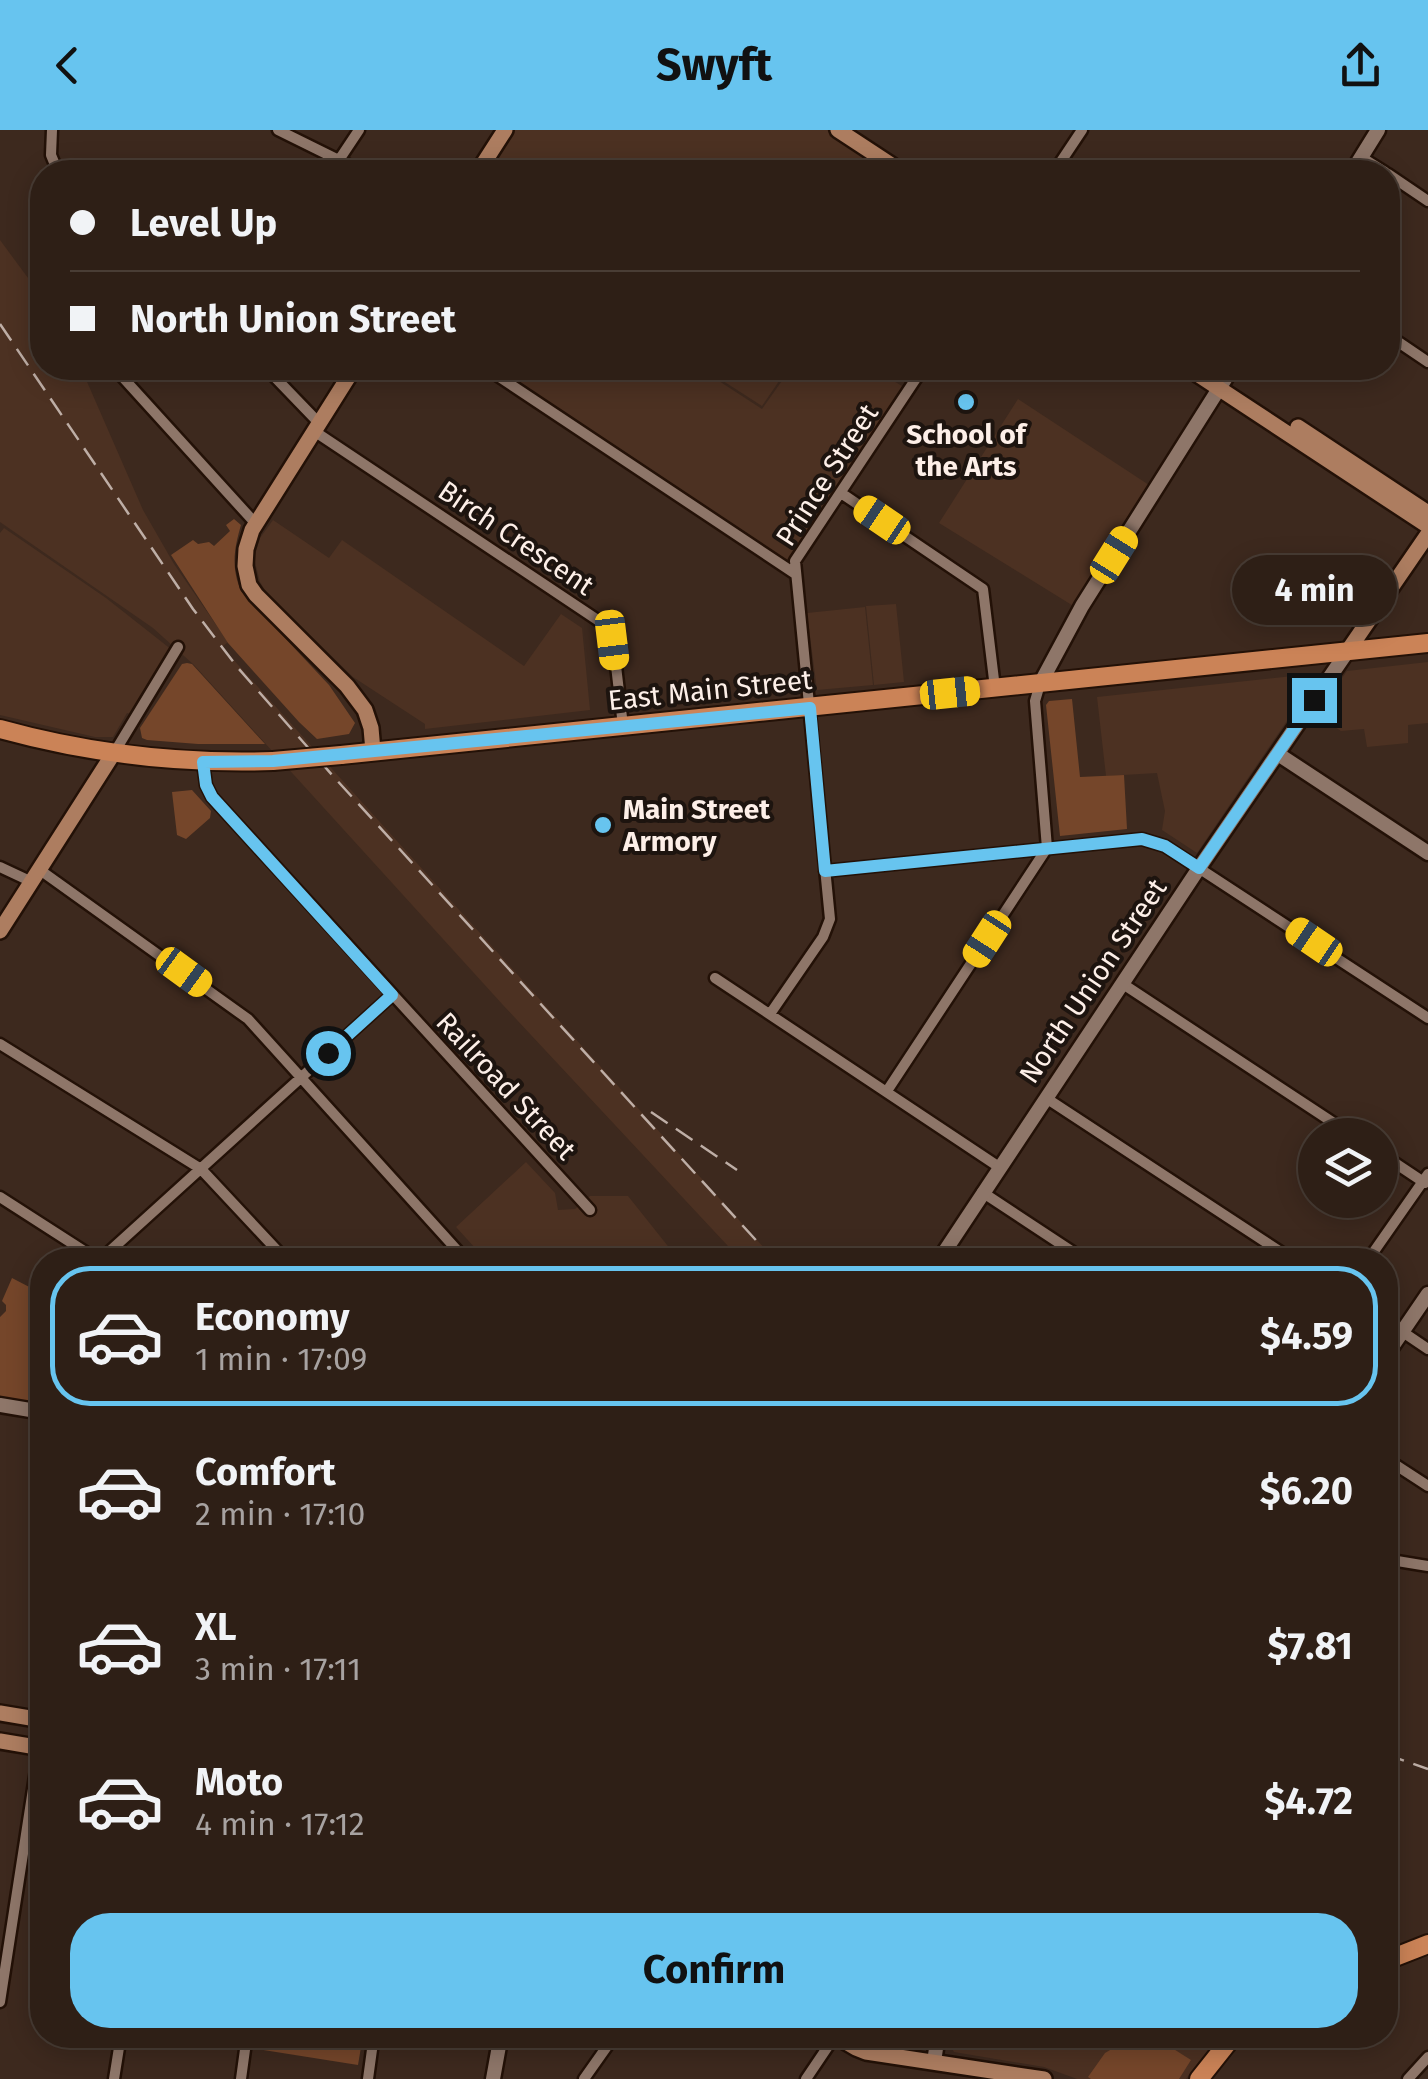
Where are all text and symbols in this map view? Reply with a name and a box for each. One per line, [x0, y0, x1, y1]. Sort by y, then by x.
icon: back [40, 38, 95, 93]
text: Swyft [656, 38, 772, 92]
icon: share [1333, 38, 1388, 93]
text: Level Up [130, 200, 277, 246]
text: North Union Street [130, 296, 456, 342]
marker: School of the Arts [955, 391, 977, 413]
street label: Prince Street [769, 397, 886, 552]
place label: School of the Arts [906, 418, 1029, 483]
street label: Birch Crescent [432, 474, 601, 603]
car [849, 491, 915, 549]
car [1085, 522, 1143, 588]
callout: 4 min [1232, 555, 1396, 625]
text: 4 min [1274, 571, 1355, 609]
car [593, 608, 631, 672]
street label: East Main Street [606, 663, 815, 717]
car [919, 675, 981, 711]
route end [1292, 678, 1337, 723]
place label: Main Street Armory [622, 793, 771, 858]
marker: Main Street Armory [592, 814, 614, 836]
street label: North Union Street [1012, 872, 1174, 1089]
car [958, 906, 1016, 972]
car [1281, 913, 1347, 971]
car [151, 942, 217, 1002]
street label: Railroad Street [429, 1005, 583, 1167]
route start [306, 1031, 351, 1076]
map controls [1298, 1118, 1398, 1218]
button: layers [1298, 1118, 1398, 1218]
icon: car [75, 1291, 165, 1381]
text: Economy [195, 1294, 350, 1340]
text: $4.59 [1260, 1313, 1353, 1359]
text: 1 min · 17:09 [195, 1340, 367, 1378]
icon: car [75, 1446, 165, 1536]
text: Comfort [195, 1449, 336, 1495]
text: $6.20 [1260, 1468, 1353, 1514]
text: 2 min · 17:10 [195, 1495, 365, 1533]
icon: car [75, 1601, 165, 1691]
text: XL [195, 1604, 237, 1650]
text: $7.81 [1267, 1623, 1353, 1669]
text: 3 min · 17:11 [195, 1650, 361, 1688]
icon: car [75, 1756, 165, 1846]
text: Moto [195, 1759, 283, 1805]
text: $4.72 [1264, 1778, 1353, 1824]
text: 4 min · 17:12 [195, 1805, 365, 1843]
button: Confirm [70, 1913, 1358, 2028]

